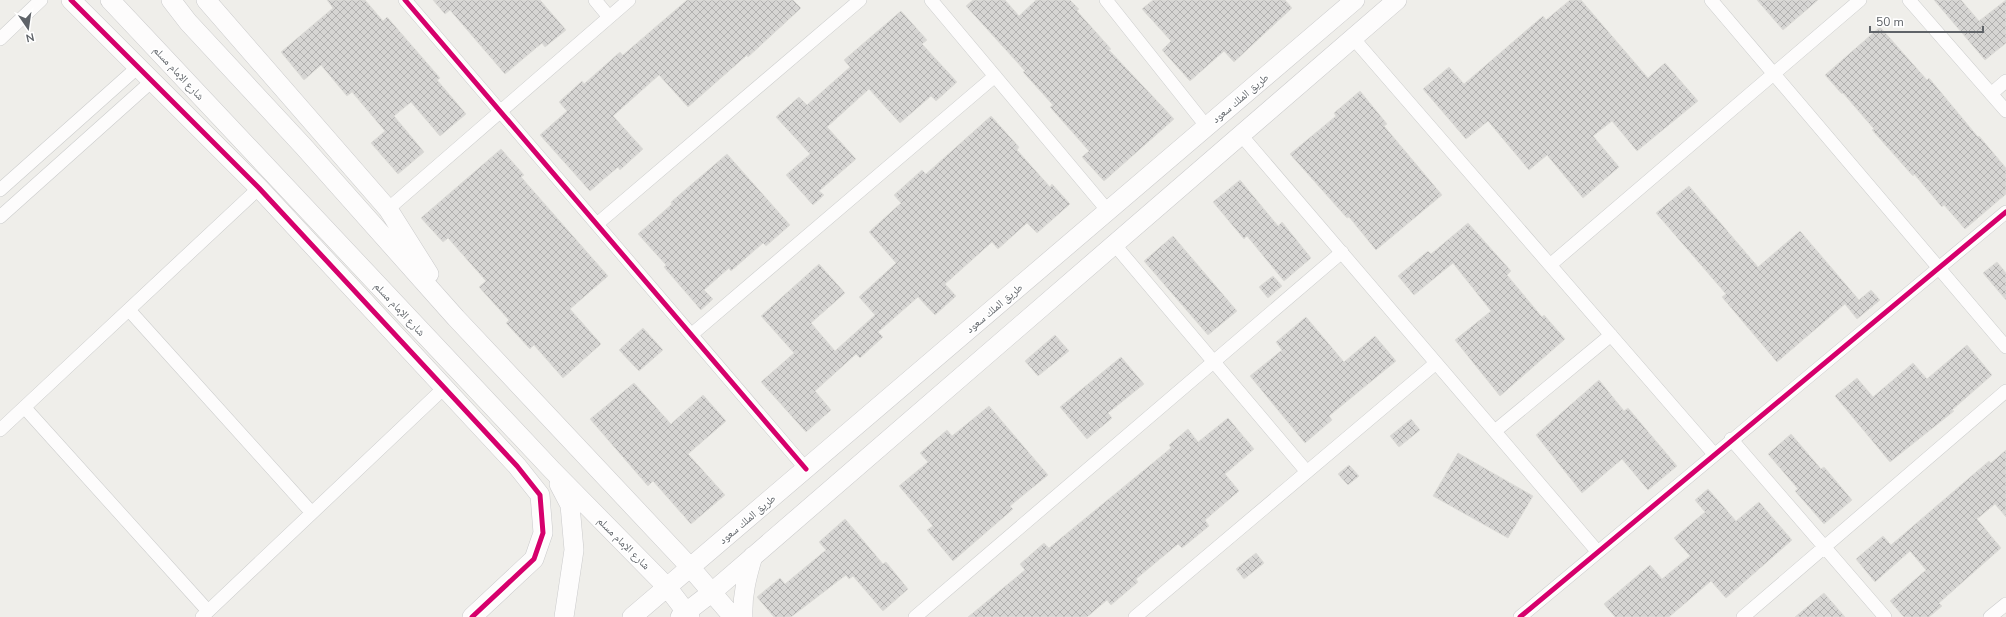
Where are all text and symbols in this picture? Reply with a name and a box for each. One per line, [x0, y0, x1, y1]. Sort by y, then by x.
north arrow [8, 8, 48, 48]
scale bar [1870, 8, 1983, 34]
text: 50 m [1876, 14, 1904, 30]
text: N [24, 29, 36, 45]
street label: شارع الإمام مسلم [150, 43, 208, 104]
street label: طريق الملك سعود [1209, 70, 1272, 127]
street label: شارع الإمام مسلم [371, 279, 429, 340]
street label: طريق الملك سعود [963, 280, 1026, 337]
street label: طريق الملك سعود [716, 491, 779, 548]
street label: شارع الإمام مسلم [594, 514, 653, 573]

